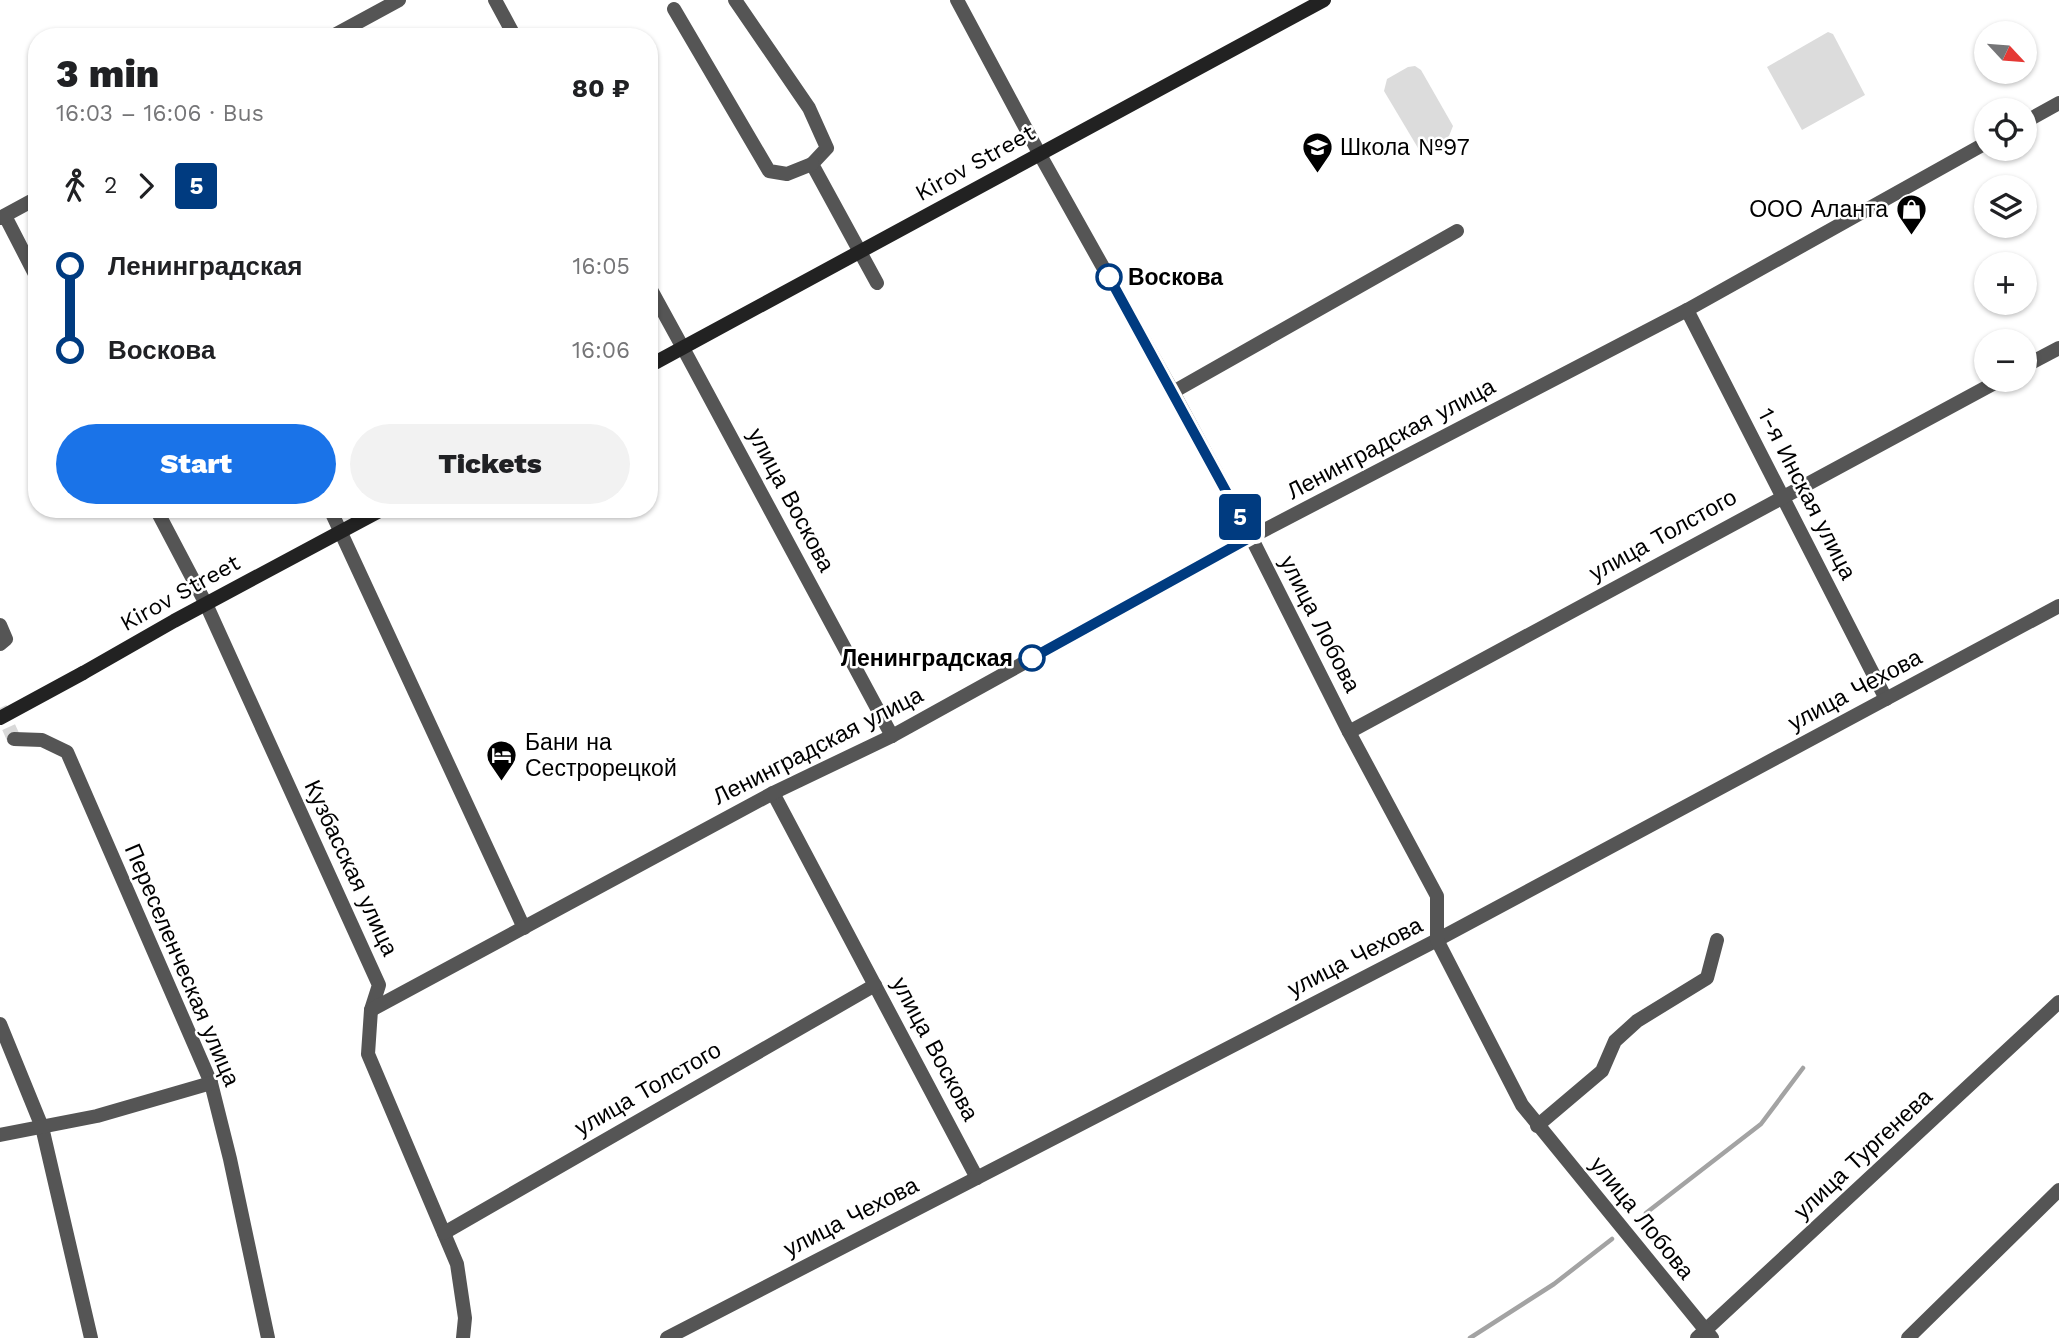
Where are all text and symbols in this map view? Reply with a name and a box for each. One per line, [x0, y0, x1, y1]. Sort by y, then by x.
north arrow [1974, 21, 2037, 84]
map controls [1974, 21, 2037, 392]
text: 3 min [56, 52, 159, 96]
text: 80 ₽ [572, 73, 630, 103]
button: locate [1974, 98, 2037, 161]
text: 16:03 – 16:06 · Bus [56, 100, 264, 127]
street label: Kirov Street [911, 119, 1040, 207]
school or university icon: Школа №97 [1300, 130, 1334, 174]
place label: Школа №97 [1340, 134, 1470, 161]
icon: walk [56, 167, 94, 205]
icon: forward [127, 167, 165, 205]
text: 2 [104, 172, 117, 199]
text: 5 [189, 172, 203, 200]
button: layers [1974, 175, 2037, 238]
shop icon: ООО Аланта [1894, 192, 1928, 236]
place label: ООО Аланта [1749, 196, 1888, 223]
text: Ленинградская [108, 251, 303, 281]
button: + [1974, 252, 2037, 315]
text: 16:05 [573, 253, 630, 280]
marker: Воскова [1096, 264, 1122, 290]
place label: Воскова [1128, 264, 1223, 291]
button: − [1974, 329, 2037, 392]
text: Воскова [108, 335, 215, 365]
text: 16:06 [572, 337, 630, 364]
street label: Ленинградская улица [1282, 373, 1500, 505]
street label: 1-я Инская улица [1752, 404, 1862, 584]
button: Start [56, 424, 336, 504]
button: Tickets [350, 424, 630, 504]
street label: улица Воскова [742, 424, 840, 577]
street label: улица Толстого [1585, 483, 1741, 587]
line badge: 5 [1217, 494, 1263, 540]
text: 5 [1233, 503, 1247, 531]
street label: Kirov Street [116, 549, 245, 637]
street label: улица Лобова [1274, 551, 1366, 697]
street label: улица Чехова [1784, 643, 1927, 737]
place label: Ленинградская [841, 645, 1013, 672]
marker: Ленинградская [1019, 645, 1045, 671]
street label: Ленинградская улица [709, 681, 928, 811]
place label: Бани на Сестрорецкой [525, 729, 677, 782]
hotel icon: Бани на Сестрорецкой [485, 738, 519, 782]
street label: Кузбасская улица [299, 776, 404, 960]
street label: Переселенческая улица [119, 840, 245, 1090]
street label: улица Чехова [1283, 911, 1427, 1003]
street label: улица Воскова [886, 973, 984, 1126]
street label: улица Толстого [570, 1036, 726, 1142]
street label: улица Тургенева [1788, 1083, 1938, 1225]
street label: улица Лобова [1584, 1151, 1700, 1285]
street label: улица Чехова [779, 1171, 923, 1263]

